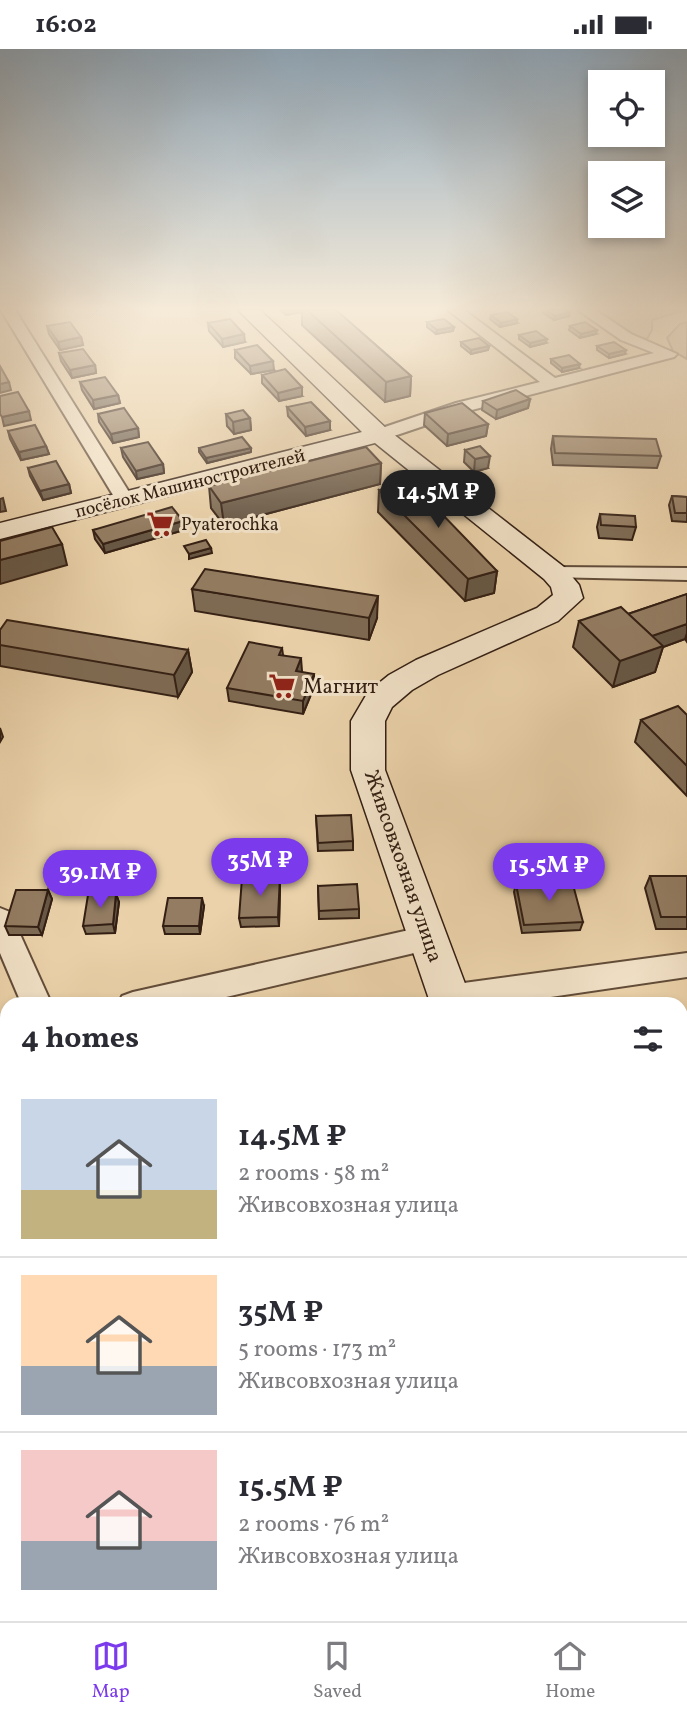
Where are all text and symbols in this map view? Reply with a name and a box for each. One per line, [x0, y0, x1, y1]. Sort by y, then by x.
text: 16:02 [35, 7, 97, 43]
map controls [588, 70, 665, 238]
button: locate [588, 70, 665, 147]
button: layers [588, 161, 665, 238]
street label: посёлок Машиностроителей [73, 444, 308, 525]
pin: 14.5M ₽ [373, 470, 503, 530]
text: 14.5M ₽ [396, 477, 480, 509]
supermarket icon: Pyaterochka [145, 509, 175, 539]
place label: Pyaterochka [181, 513, 279, 538]
supermarket icon: Магнит [267, 671, 297, 701]
place label: Магнит [303, 673, 379, 702]
street label: Живсовхозная улица [356, 766, 449, 967]
pin: 35M ₽ [211, 839, 309, 898]
pin: 15.5M ₽ [484, 843, 614, 903]
text: 35M ₽ [227, 845, 293, 877]
text: 15.5M ₽ [509, 850, 589, 882]
pin: 39.1M ₽ [35, 851, 165, 910]
text: 39.1M ₽ [59, 857, 141, 889]
text: 4 homes [21, 1018, 139, 1060]
icon: filters [629, 1020, 667, 1058]
text: 14.5M ₽ [238, 1116, 346, 1158]
icon: home [77, 1127, 161, 1211]
text: 2 rooms · 58 m² [238, 1158, 389, 1190]
text: Живсовхозная улица [238, 1190, 459, 1222]
text: 35M ₽ [238, 1292, 323, 1334]
icon: home [77, 1303, 161, 1387]
text: 5 rooms · 173 m² [238, 1334, 396, 1366]
text: Живсовхозная улица [238, 1366, 459, 1398]
text: 15.5M ₽ [238, 1467, 343, 1509]
icon: home [77, 1478, 161, 1562]
text: 2 rooms · 76 m² [238, 1509, 389, 1541]
text: Живсовхозная улица [238, 1541, 459, 1573]
tab: Map [92, 1637, 130, 1705]
tab: Saved [313, 1637, 362, 1705]
tab: Home [545, 1637, 595, 1705]

